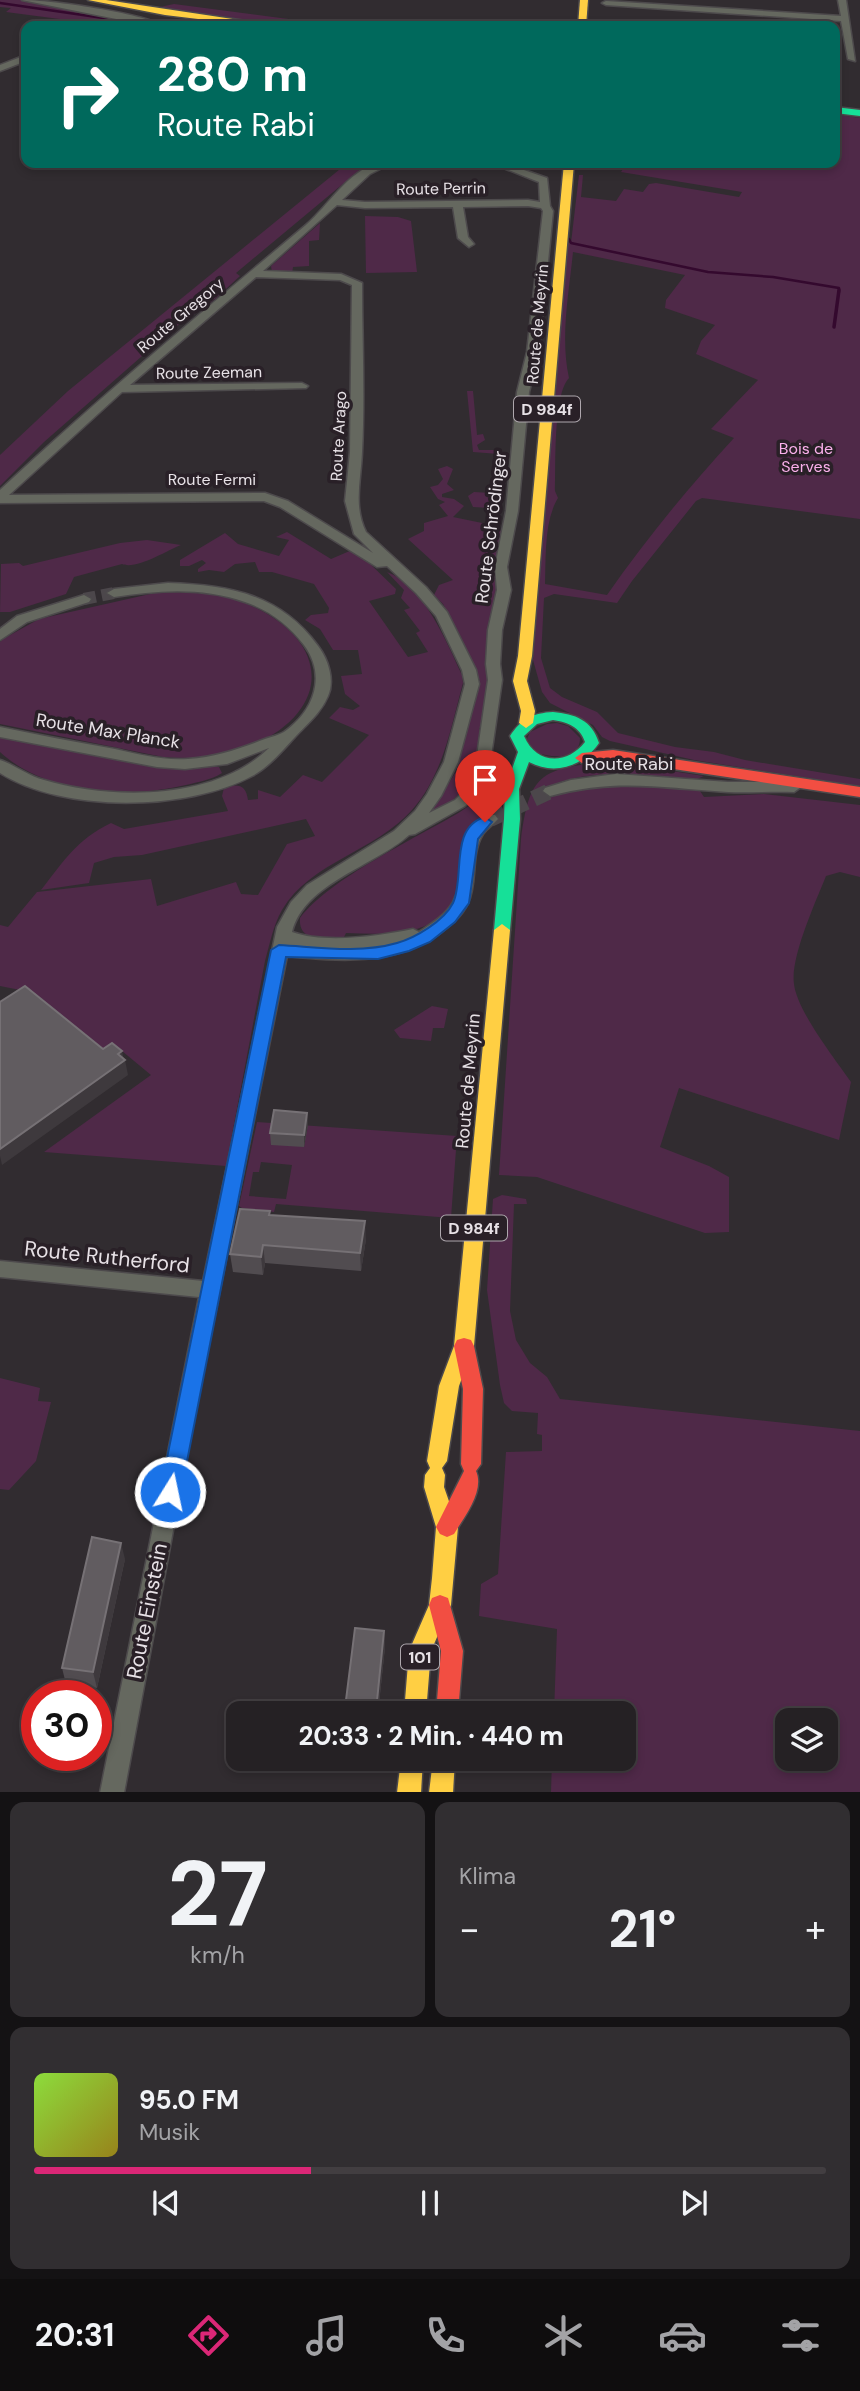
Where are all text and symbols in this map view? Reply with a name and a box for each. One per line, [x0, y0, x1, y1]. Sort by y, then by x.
text: 280 m [157, 42, 308, 106]
icon: right [42, 49, 133, 140]
text: Route Rabi [157, 104, 315, 146]
street label: Route Perrin [396, 177, 486, 200]
street label: Route de Meyrin [522, 263, 553, 385]
street label: Route Gregory [133, 273, 228, 358]
street label: Route Zeeman [156, 361, 262, 384]
street label: Route Arago [326, 390, 351, 482]
road number: D 984f [514, 396, 580, 422]
park label: Bois de Serves [779, 438, 833, 477]
street label: Route Schrödinger [470, 449, 512, 605]
street label: Route Fermi [168, 469, 256, 490]
street label: Route Max Planck [34, 708, 182, 754]
pin [455, 750, 515, 822]
street label: Route Rabi [585, 752, 673, 776]
icon: arrive [466, 761, 504, 799]
street label: Route de Meyrin [450, 1012, 486, 1150]
road number: D 984f [441, 1216, 507, 1240]
street label: Route Rutherford [23, 1234, 191, 1280]
position arrow [133, 1455, 207, 1529]
street label: Route Einstein [120, 1541, 174, 1681]
road number: 101 [401, 1644, 439, 1670]
speed limit sign: 30 [21, 1680, 112, 1771]
map controls [775, 1708, 838, 1771]
button: layers [775, 1708, 838, 1771]
text: 20:33 · 2 Min. · 440 m [298, 1719, 564, 1753]
text: 27 [167, 1835, 268, 1953]
text: Klima [459, 1861, 516, 1891]
text: 21° [609, 1895, 676, 1963]
text: − [459, 1904, 480, 1954]
text: + [805, 1904, 826, 1954]
text: km/h [190, 1940, 245, 1970]
text: 95.0 FM [139, 2083, 239, 2117]
text: Musik [139, 2117, 200, 2147]
icon: previous [147, 2184, 185, 2222]
icon: pause [411, 2184, 449, 2222]
icon: next [675, 2184, 713, 2222]
icon: directions [184, 2311, 233, 2360]
icon: music [302, 2311, 351, 2360]
icon: phone [421, 2311, 470, 2360]
icon: climate [539, 2311, 588, 2360]
icon: car [658, 2311, 707, 2360]
icon: filters [776, 2311, 825, 2360]
text: 20:31 [35, 2314, 114, 2356]

